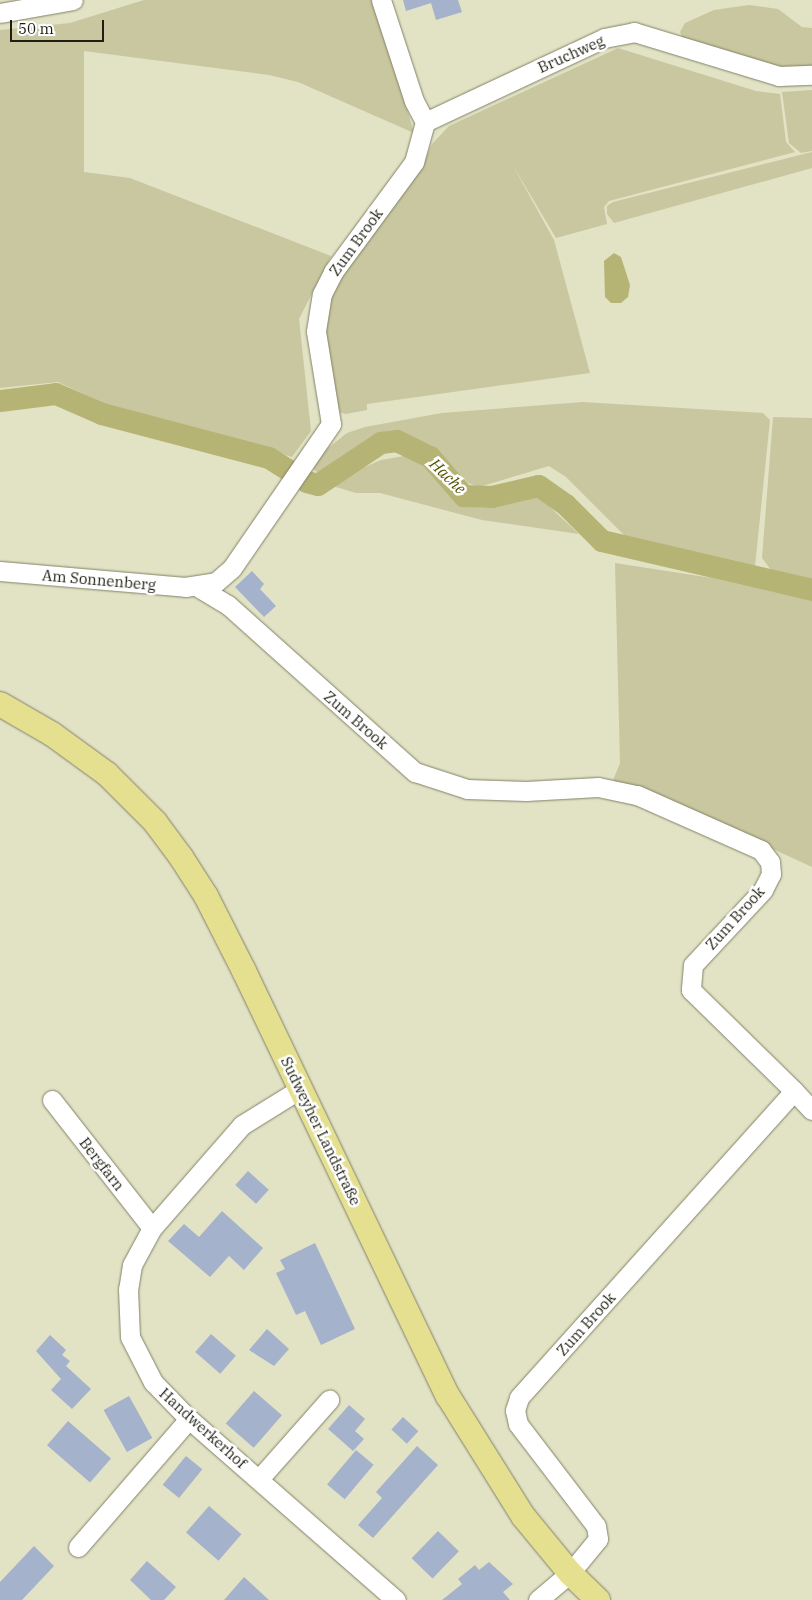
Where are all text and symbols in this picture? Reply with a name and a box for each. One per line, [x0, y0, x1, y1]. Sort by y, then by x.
scale bar [12, 10, 106, 42]
text: 50 m [18, 19, 54, 38]
street label: Bruchweg [535, 31, 607, 77]
street label: Zum Brook [325, 205, 387, 279]
water label: Hache [426, 454, 470, 498]
street label: Am Sonnenberg [41, 566, 157, 594]
street label: Zum Brook [320, 687, 392, 753]
street label: Zum Brook [702, 883, 768, 953]
street label: Sudweyher Landstraße [277, 1054, 365, 1208]
street label: Bergfarn [76, 1134, 128, 1194]
street label: Zum Brook [553, 1289, 619, 1359]
street label: Handwerkerhof [156, 1384, 250, 1472]

